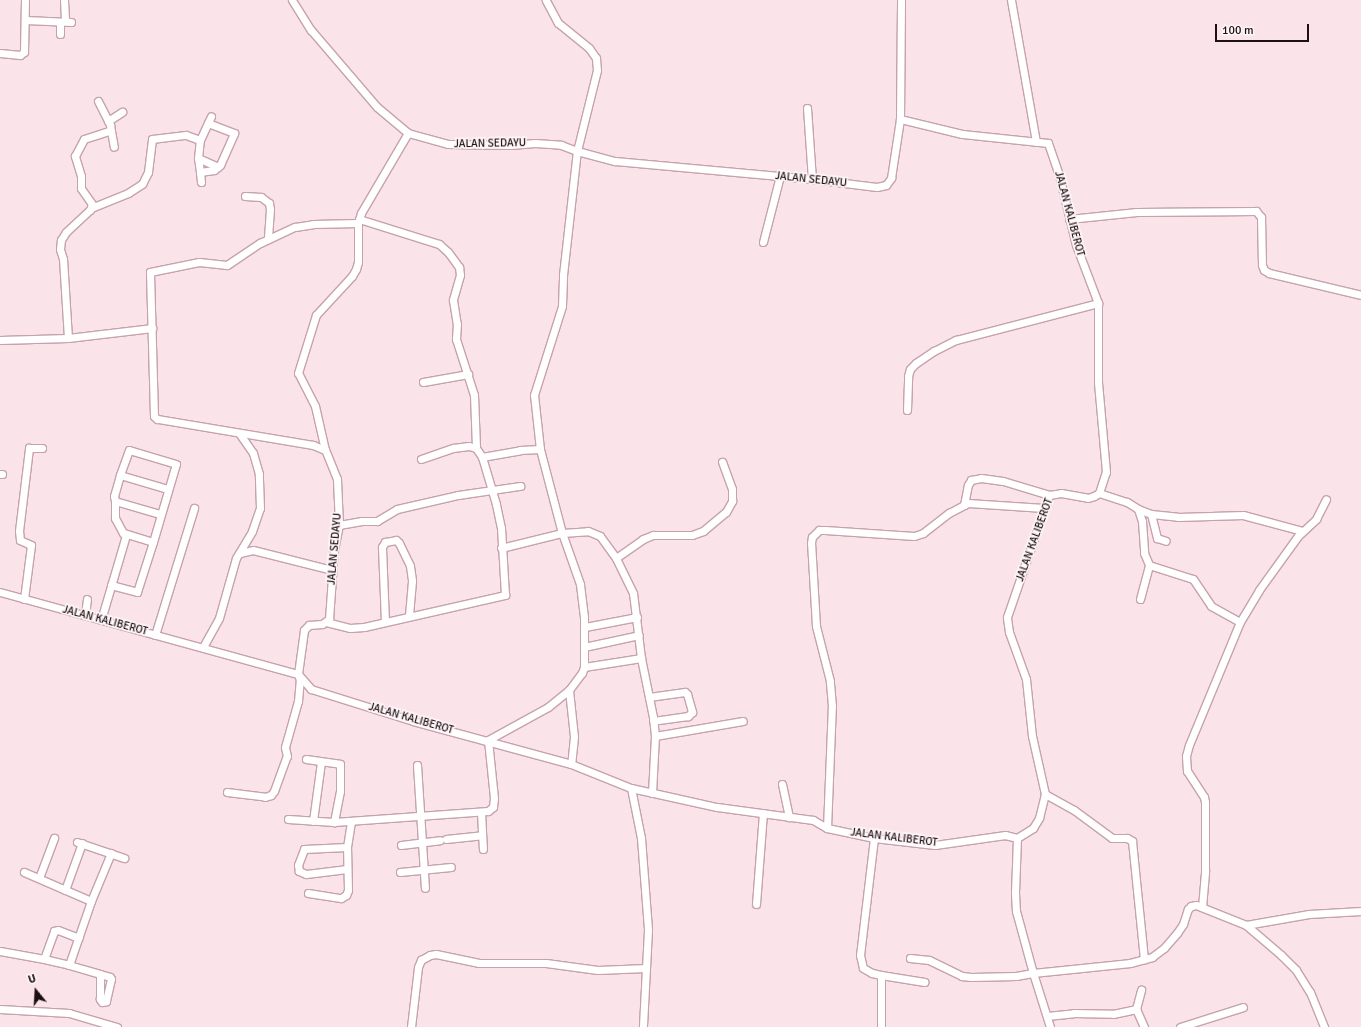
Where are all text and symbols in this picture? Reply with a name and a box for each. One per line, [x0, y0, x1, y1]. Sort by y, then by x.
scale bar [1217, 16, 1311, 42]
text: 100 m [1222, 23, 1254, 38]
street label: JALAN SEDAYU [454, 137, 526, 151]
street label: JALAN SEDAYU [774, 170, 848, 190]
street label: JALAN KALIBEROT [1051, 170, 1087, 258]
street label: JALAN KALIBEROT [1014, 497, 1056, 583]
street label: JALAN SEDAYU [325, 513, 345, 585]
street label: JALAN KALIBEROT [61, 603, 149, 639]
street label: JALAN KALIBEROT [367, 701, 455, 737]
street label: JALAN KALIBEROT [850, 826, 938, 850]
north arrow [16, 971, 56, 1011]
text: U [27, 972, 38, 986]

